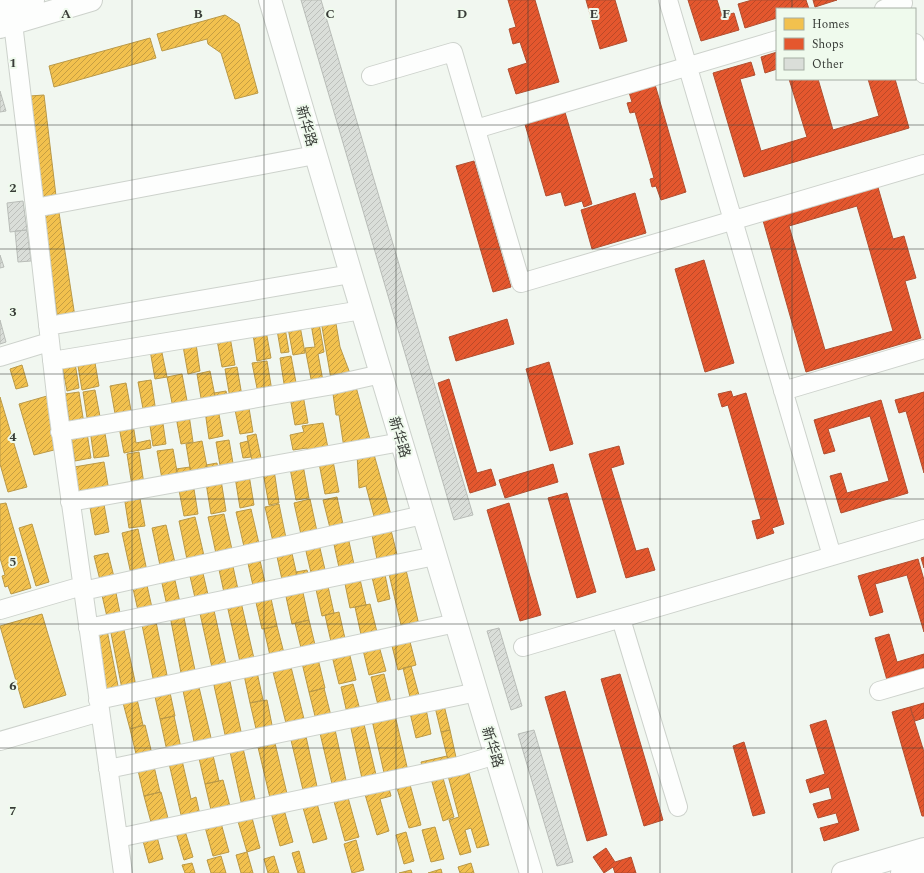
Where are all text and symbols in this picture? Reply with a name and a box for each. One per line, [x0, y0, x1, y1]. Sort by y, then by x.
text: A [61, 4, 71, 24]
text: B [193, 4, 203, 24]
text: C [325, 4, 335, 24]
text: D [457, 4, 467, 24]
text: E [590, 4, 599, 24]
text: F [722, 4, 730, 24]
legend [776, 8, 916, 80]
text: Homes [812, 15, 850, 34]
text: Shops [812, 35, 844, 54]
text: 1 [9, 53, 17, 73]
text: Other [812, 55, 844, 74]
street label: 新华路 [291, 103, 322, 149]
text: 2 [9, 178, 17, 198]
text: 3 [9, 302, 17, 322]
street label: 新华路 [383, 414, 416, 460]
text: 4 [9, 427, 17, 447]
text: 5 [9, 552, 17, 572]
text: 6 [9, 676, 17, 696]
street label: 新华路 [476, 724, 509, 770]
text: 7 [9, 801, 17, 821]

